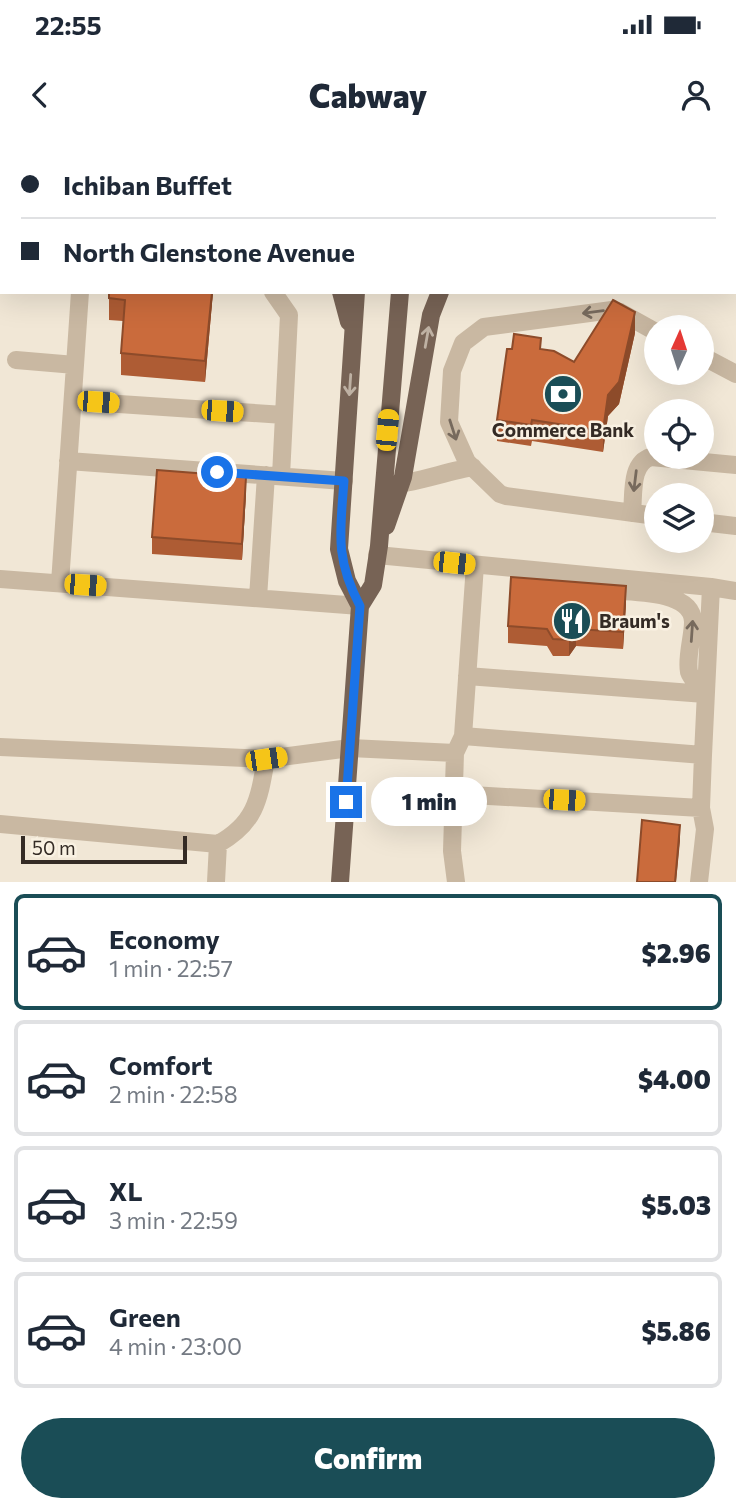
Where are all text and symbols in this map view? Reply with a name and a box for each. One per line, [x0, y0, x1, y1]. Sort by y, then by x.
text: 22:55 [35, 9, 102, 40]
text: Cabway [309, 75, 427, 115]
icon: back [21, 76, 59, 114]
icon: person [677, 76, 715, 114]
text: Ichiban Buffet [63, 169, 232, 200]
text: North Glenstone Avenue [63, 236, 355, 267]
one-way arrow [583, 306, 605, 319]
north arrow [644, 315, 714, 385]
map controls [644, 315, 714, 553]
one-way arrow [421, 326, 434, 349]
one-way arrow [343, 373, 356, 396]
bank icon: Commerce Bank [542, 373, 584, 415]
car [77, 390, 120, 414]
car [201, 399, 244, 423]
button: locate [644, 399, 714, 469]
car [375, 408, 400, 452]
place label: Commerce Bank [492, 418, 634, 441]
one-way arrow [448, 419, 460, 441]
route start [201, 456, 233, 488]
one-way arrow [629, 469, 642, 492]
button: layers [644, 483, 714, 553]
car [433, 550, 476, 576]
car [64, 573, 107, 597]
restaurant icon: Braum's [551, 600, 593, 642]
place label: Braum's [599, 609, 670, 632]
one-way arrow [686, 620, 699, 643]
car [244, 746, 289, 772]
callout: 1 min [370, 778, 486, 826]
route end [330, 786, 362, 818]
text: 1 min [401, 787, 457, 815]
car [543, 788, 586, 812]
scale bar [21, 833, 187, 865]
text: 50 m [32, 836, 76, 859]
icon: car [25, 921, 88, 984]
text: Economy [109, 923, 220, 954]
text: $2.96 [642, 937, 711, 968]
text: 1 min · 22:57 [109, 954, 233, 982]
icon: car [25, 1047, 88, 1110]
text: Comfort [109, 1049, 212, 1080]
text: $4.00 [638, 1063, 711, 1094]
text: 2 min · 22:58 [109, 1080, 238, 1108]
icon: car [25, 1173, 88, 1236]
text: XL [109, 1175, 143, 1206]
text: $5.03 [641, 1189, 711, 1220]
text: 3 min · 22:59 [109, 1206, 238, 1234]
icon: car [25, 1299, 88, 1362]
text: Green [109, 1301, 181, 1332]
text: $5.86 [641, 1315, 711, 1346]
text: 4 min · 23:00 [109, 1332, 242, 1360]
button: Confirm [21, 1418, 715, 1498]

